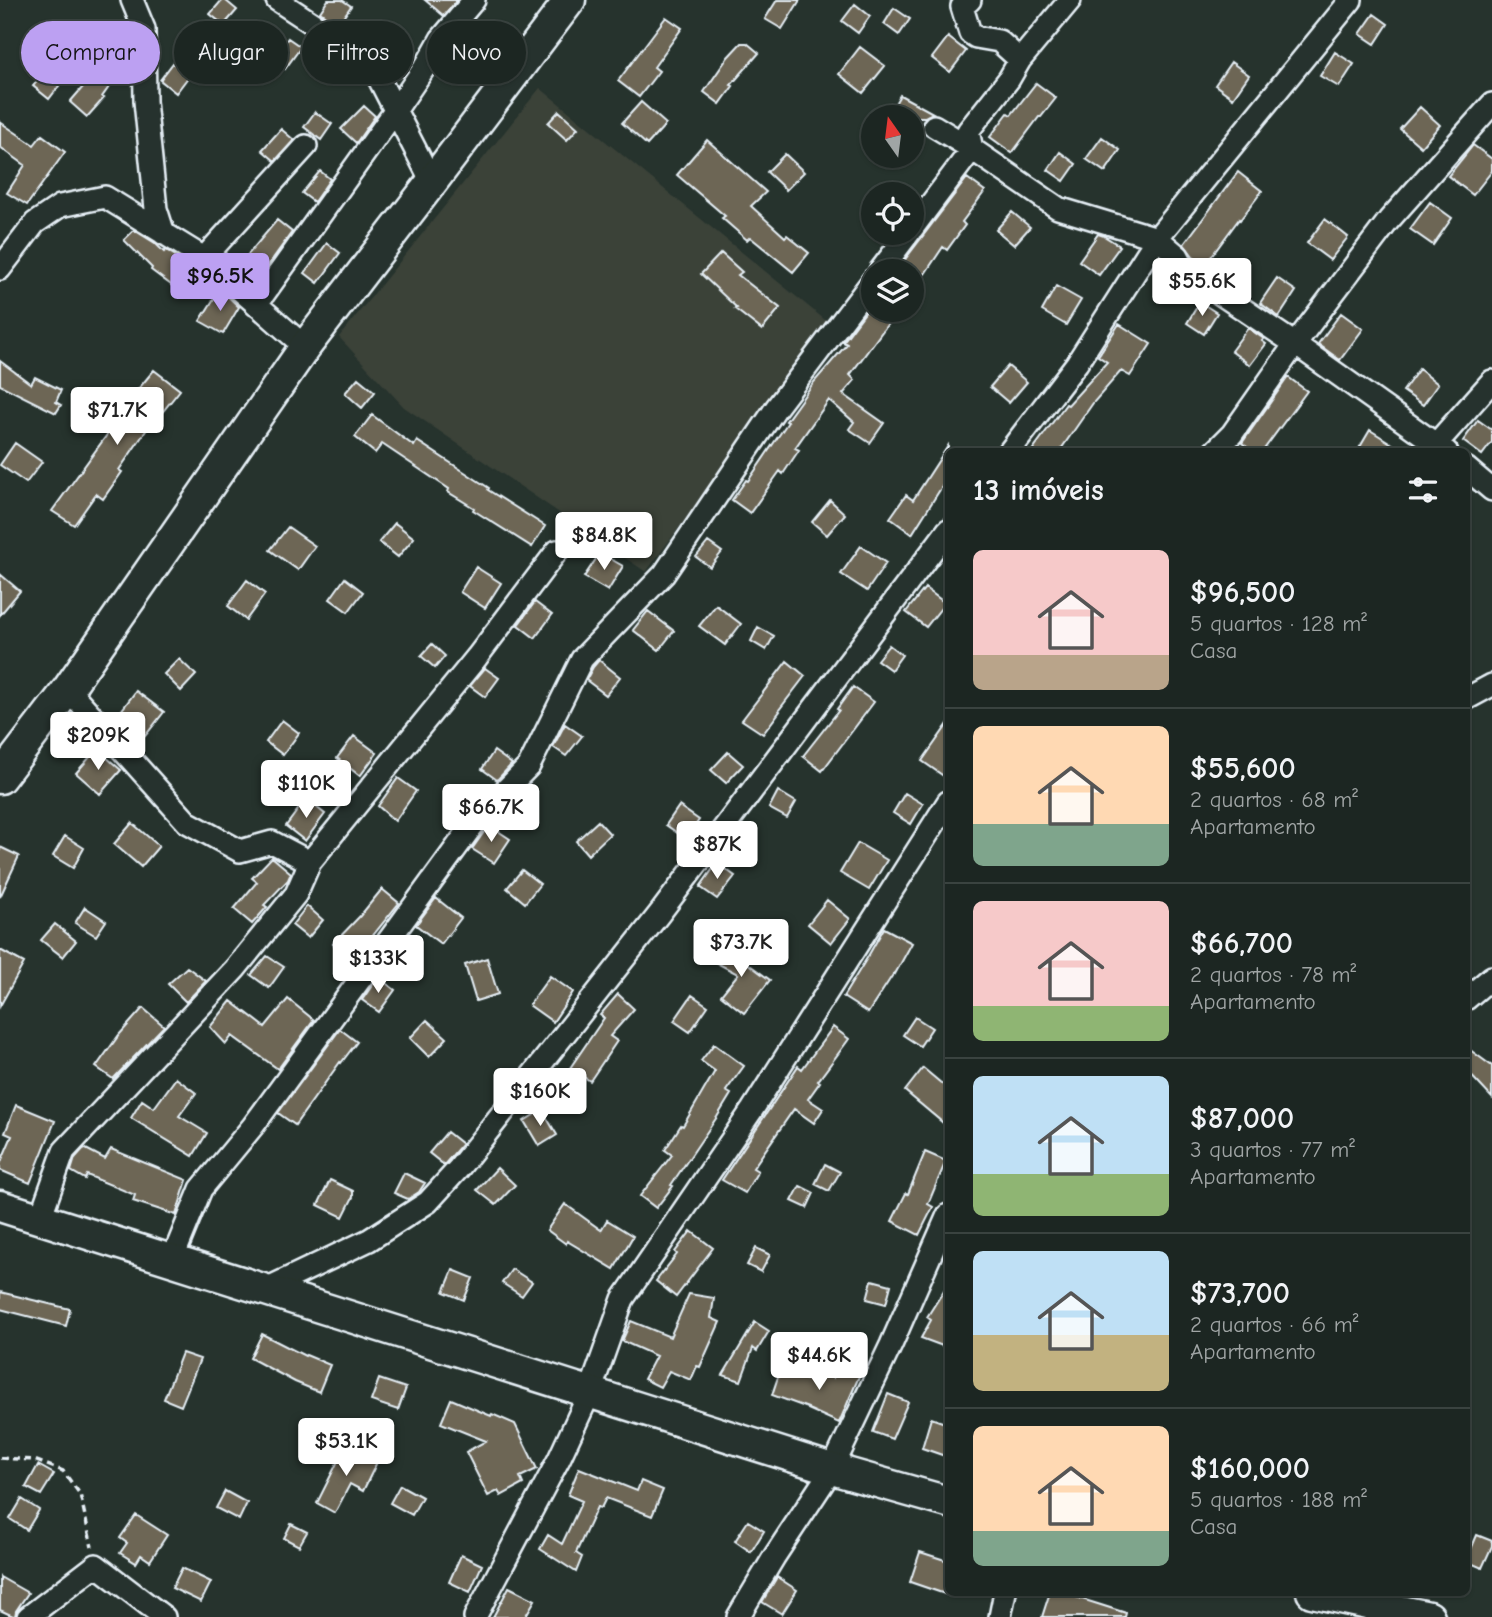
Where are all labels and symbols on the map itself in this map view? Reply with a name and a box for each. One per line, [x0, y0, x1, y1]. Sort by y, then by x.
north arrow [861, 105, 924, 168]
pin: $96.5K [163, 254, 277, 313]
pin: $55.6K [1145, 258, 1259, 318]
pin: $71.7K [60, 388, 174, 447]
pin: $84.8K [547, 512, 661, 572]
pin: $209K [49, 712, 147, 772]
pin: $110K [257, 760, 355, 820]
pin: $66.7K [434, 784, 548, 844]
pin: $87K [676, 822, 758, 881]
pin: $73.7K [684, 920, 798, 979]
pin: $133K [329, 936, 427, 995]
pin: $160K [491, 1068, 589, 1128]
pin: $44.6K [762, 1332, 876, 1392]
pin: $53.1K [289, 1418, 403, 1478]

